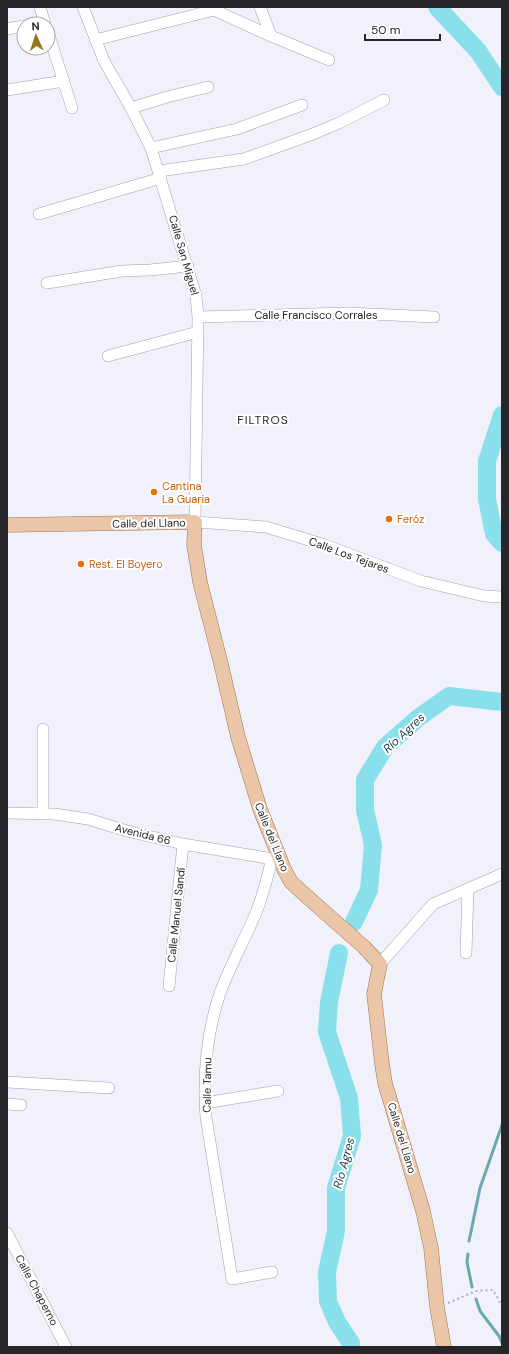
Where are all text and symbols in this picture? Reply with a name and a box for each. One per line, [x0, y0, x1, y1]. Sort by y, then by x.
north arrow [16, 16, 56, 56]
scale bar [365, 16, 440, 42]
text: N [31, 19, 40, 33]
text: 50 m [371, 22, 400, 38]
street label: Calle San Miguel [166, 213, 202, 297]
street label: Calle Francisco Corrales [254, 308, 378, 322]
district label: FILTROS [237, 412, 289, 428]
place label: Cantina La Guaria [162, 479, 210, 506]
marker: Cantina La Guaria [149, 487, 159, 497]
place label: Feróz [397, 512, 424, 526]
marker: Feróz [384, 514, 394, 524]
street label: Calle del Llano [112, 515, 186, 531]
street label: Calle Los Tejares [307, 534, 391, 576]
place label: Rest. El Boyero [89, 557, 163, 571]
marker: Rest. El Boyero [76, 559, 86, 569]
water label: Río Agres [379, 709, 429, 757]
street label: Calle del Llano [252, 800, 292, 874]
street label: Avenida 66 [114, 820, 172, 848]
street label: Calle Manuel Sandí [164, 866, 188, 963]
street label: Calle Tamu [200, 1057, 214, 1113]
street label: Calle del Llano [385, 1101, 419, 1175]
water label: Río Agres [330, 1136, 358, 1190]
street label: Calle Chaperno [12, 1252, 62, 1328]

